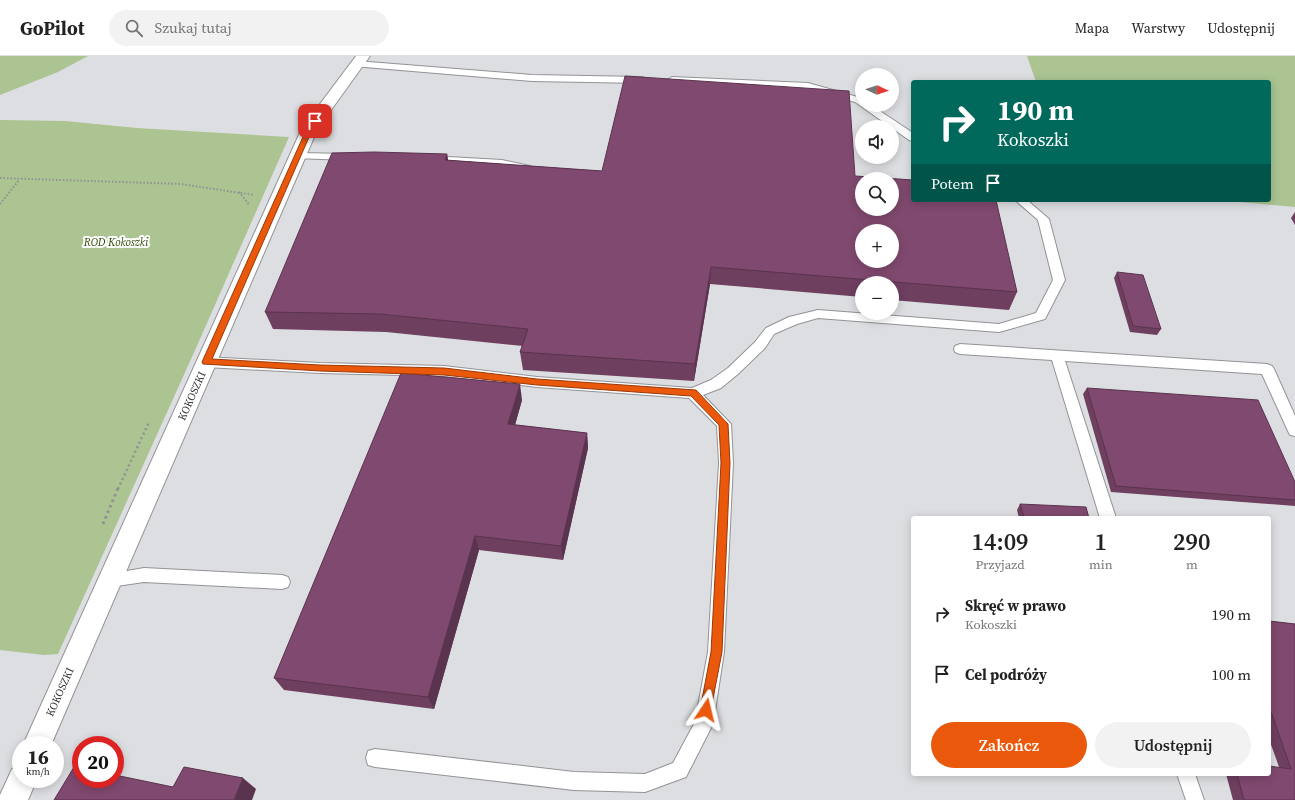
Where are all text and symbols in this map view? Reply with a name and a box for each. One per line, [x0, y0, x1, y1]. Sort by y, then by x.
search box [109, 10, 389, 46]
text: GoPilot [20, 15, 85, 41]
icon: search [123, 17, 145, 39]
text: Szukaj tutaj [155, 17, 232, 38]
text: Mapa [1075, 18, 1109, 38]
text: Warstwy [1131, 18, 1185, 38]
text: Udostępnij [1207, 18, 1275, 38]
north arrow [855, 68, 899, 112]
map controls [855, 68, 899, 320]
text: 190 m [997, 91, 1074, 129]
icon: right [931, 96, 983, 148]
pin [298, 104, 332, 138]
icon: arrive [304, 110, 326, 132]
button: sound [855, 120, 899, 164]
text: Kokoszki [997, 127, 1069, 152]
button: search [855, 172, 899, 216]
icon: arrive [982, 172, 1004, 194]
text: Potem [931, 173, 974, 194]
button: + [855, 224, 899, 268]
park label: ROD Kokoszki [83, 235, 149, 250]
button: − [855, 276, 899, 320]
street label: KOKOSZKI [174, 369, 210, 423]
text: 14:09 [971, 525, 1029, 558]
text: 1 [1095, 525, 1107, 558]
text: 290 [1173, 525, 1211, 558]
text: Przyjazd [975, 556, 1025, 573]
text: min [1089, 556, 1113, 573]
text: m [1186, 556, 1198, 573]
text: Skręć w prawo [965, 595, 1066, 616]
icon: right [931, 603, 953, 625]
text: 190 m [1211, 604, 1251, 625]
text: Kokoszki [965, 616, 1017, 633]
icon: arrive [931, 663, 953, 685]
text: Cel podróży [965, 664, 1047, 685]
text: 100 m [1211, 664, 1251, 685]
street label: KOKOSZKI [42, 665, 78, 719]
position arrow [685, 689, 727, 731]
button: Zakończ [931, 722, 1087, 768]
button: Udostępnij [1095, 722, 1251, 768]
speed limit sign: 20 [72, 736, 124, 788]
text: 16 [27, 743, 49, 771]
text: km/h [26, 765, 50, 778]

